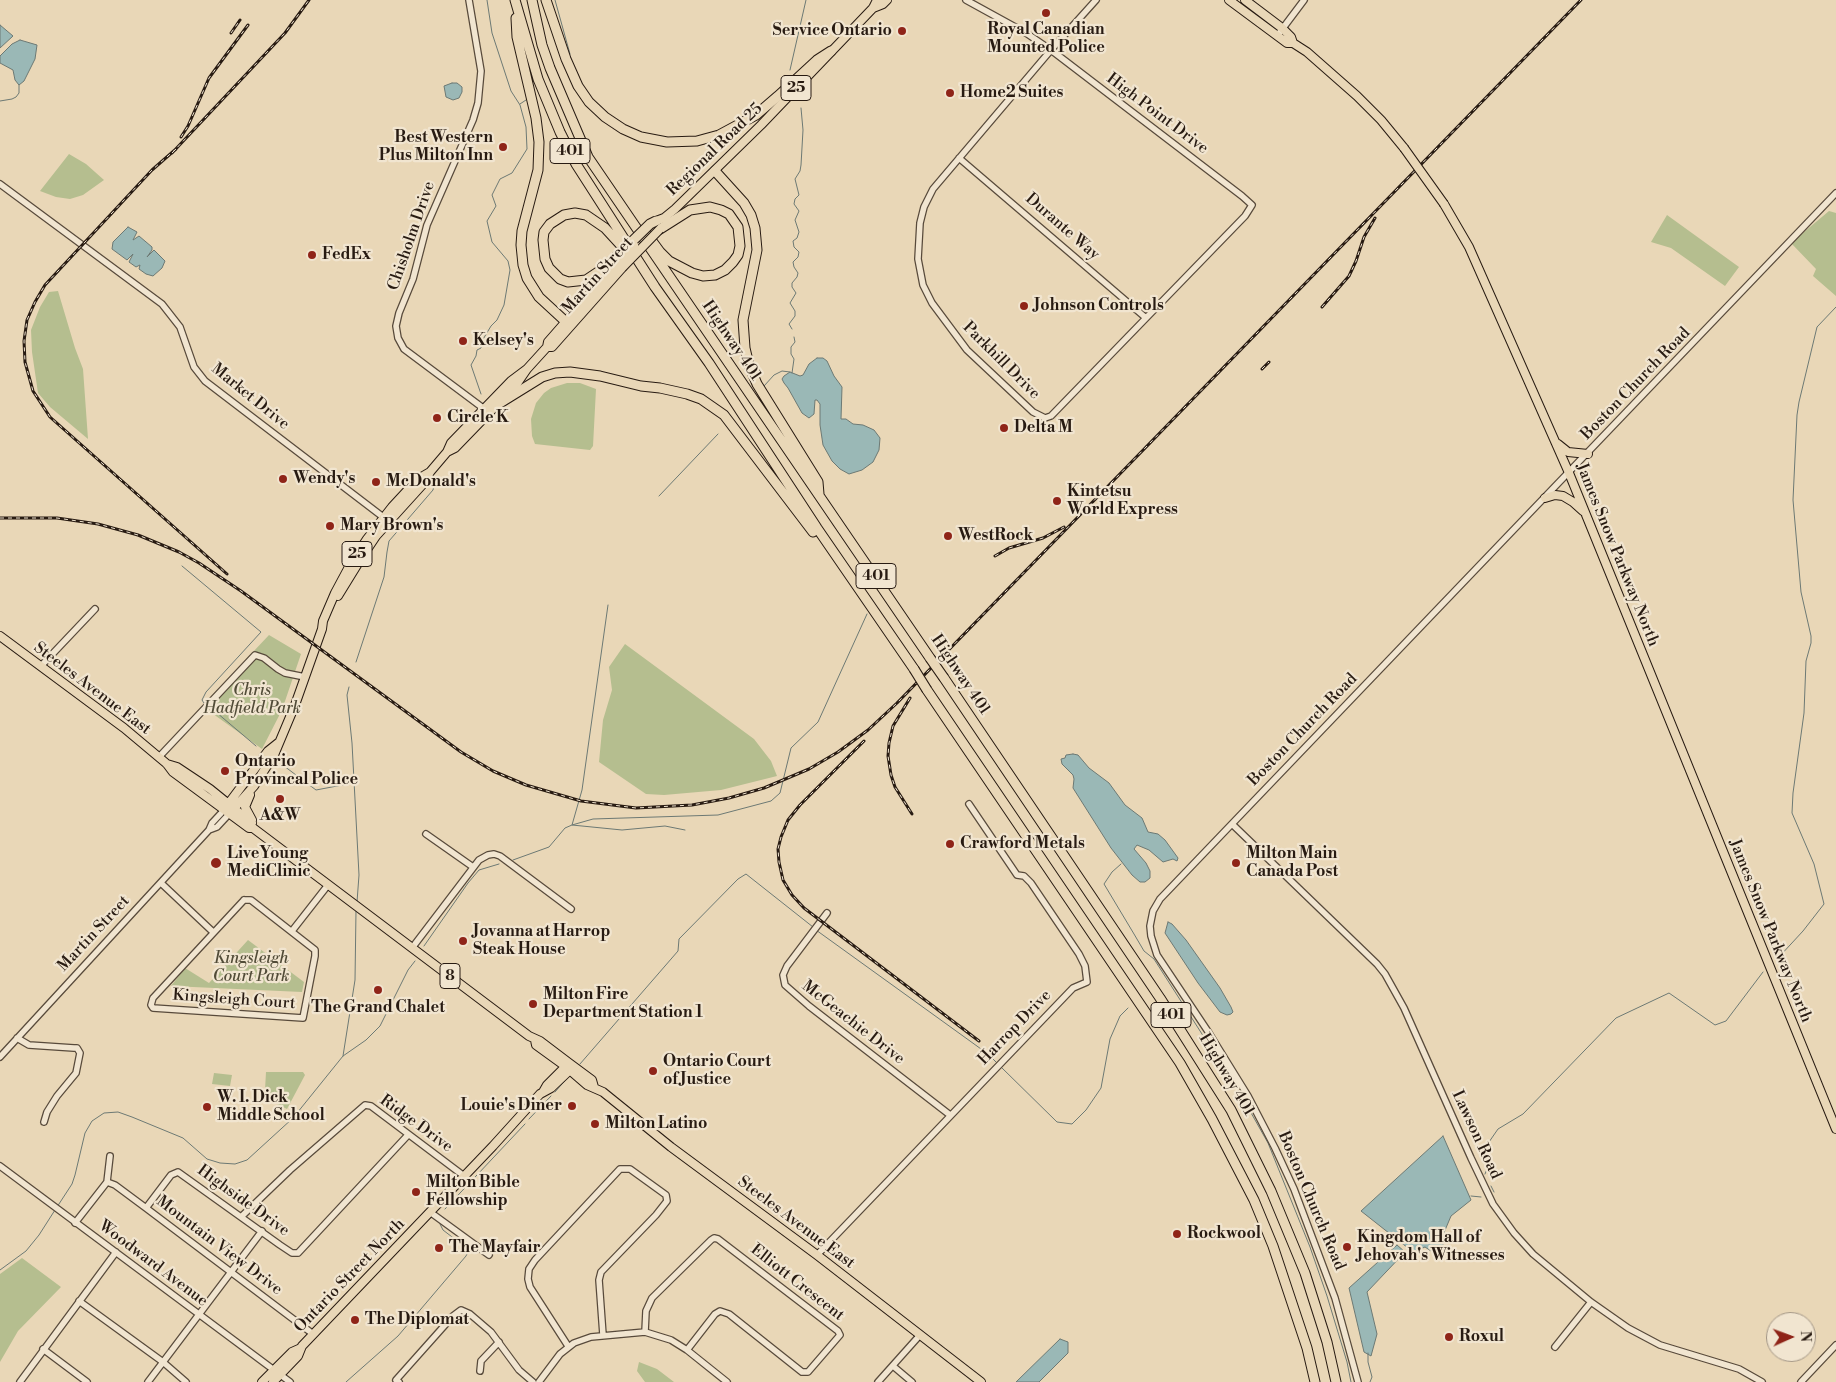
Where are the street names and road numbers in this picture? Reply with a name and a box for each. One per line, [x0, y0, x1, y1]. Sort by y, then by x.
street label: High Point Drive [1102, 69, 1212, 159]
road number: 25 [781, 76, 811, 100]
street label: Regional Road 25 [663, 99, 767, 201]
road number: 401 [550, 138, 590, 164]
street label: Chisholm Drive [384, 179, 440, 293]
street label: Durante Way [1021, 190, 1103, 264]
street label: Martin Street [558, 234, 638, 318]
street label: Highway 401 [697, 297, 765, 385]
street label: Parkhill Drive [958, 318, 1044, 404]
street label: Boston Church Road [1577, 324, 1695, 444]
street label: Market Drive [207, 360, 293, 434]
street label: James Snow Parkway North [1571, 461, 1663, 649]
road number: 25 [342, 542, 372, 566]
road number: 401 [856, 564, 896, 588]
street label: Highway 401 [926, 631, 994, 719]
street label: Steeles Avenue East [30, 639, 154, 739]
street label: Boston Church Road [1244, 670, 1362, 790]
street label: James Snow Parkway North [1724, 837, 1816, 1025]
street label: Martin Street [54, 892, 134, 976]
road number: 8 [440, 964, 460, 988]
street label: McGeachie Drive [798, 977, 908, 1069]
street label: Kingsleigh Court [172, 986, 296, 1014]
street label: Harrop Drive [974, 986, 1056, 1070]
road number: 401 [1151, 1002, 1191, 1028]
street label: Highway 401 [1194, 1030, 1258, 1120]
street label: Lawson Road [1447, 1088, 1505, 1182]
street label: Ridge Drive [376, 1091, 456, 1157]
street label: Boston Church Road [1273, 1129, 1349, 1273]
street label: Highside Drive [193, 1161, 293, 1241]
street label: Steeles Avenue East [734, 1173, 858, 1273]
street label: Mountain View Drive [152, 1192, 286, 1300]
street label: Ontario Street North [291, 1215, 409, 1337]
street label: Woodward Avenue [95, 1217, 211, 1311]
street label: Elliott Crescent [746, 1240, 848, 1326]

